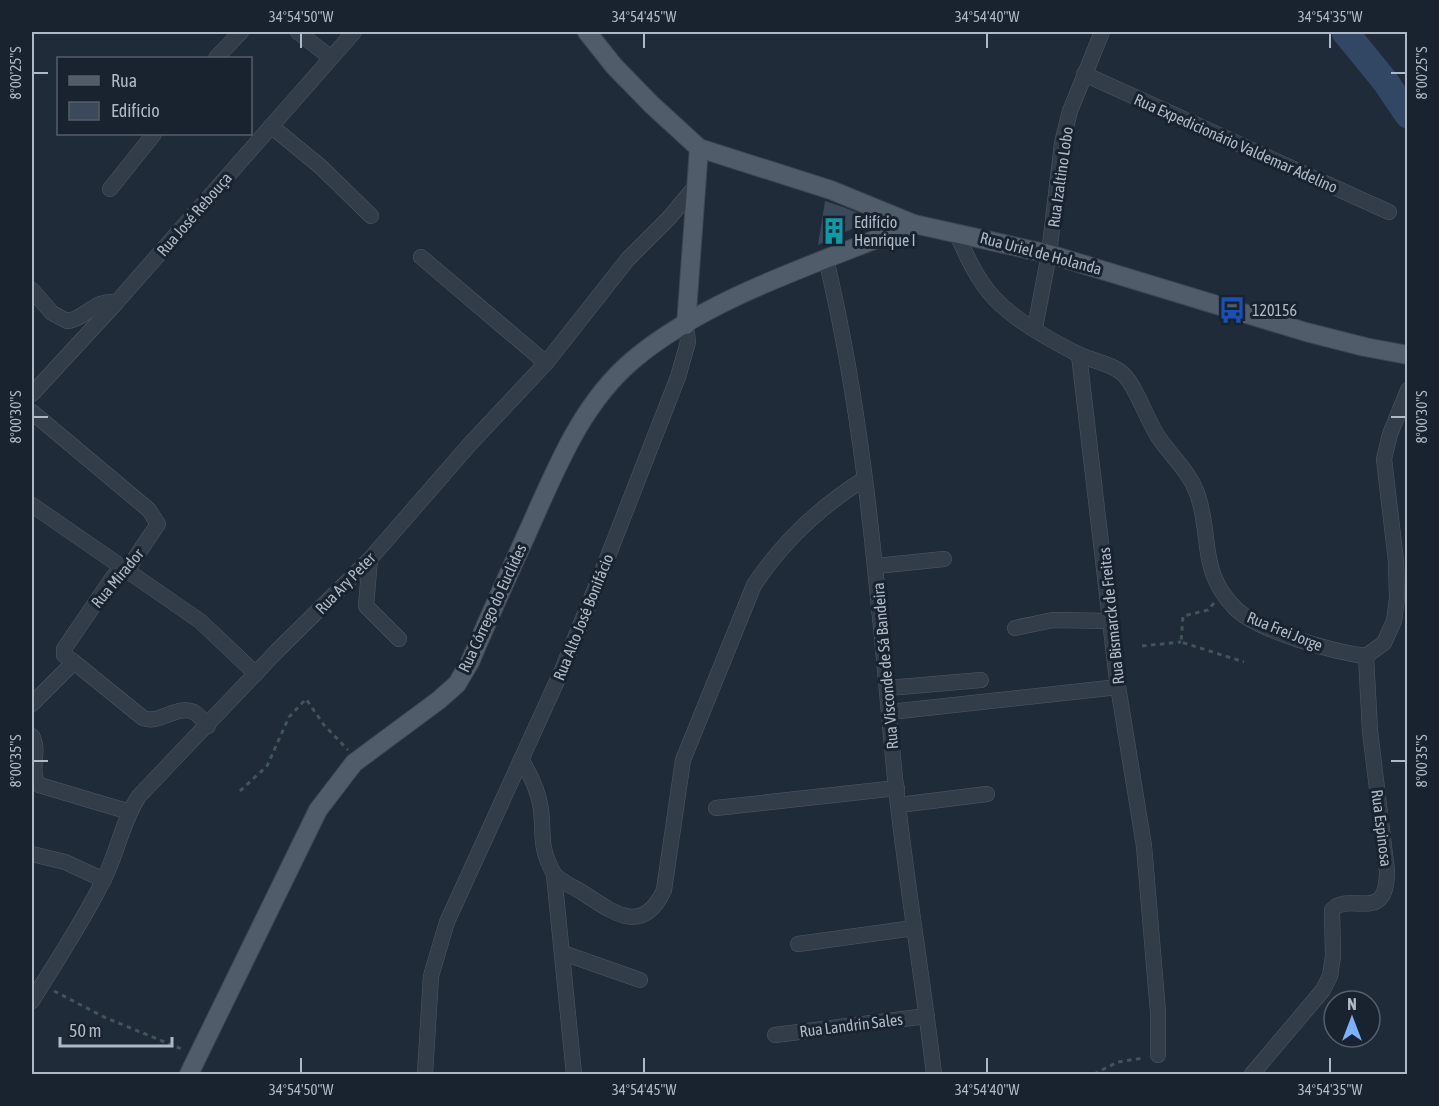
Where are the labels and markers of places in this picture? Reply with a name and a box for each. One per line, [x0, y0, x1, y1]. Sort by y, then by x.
place label: Edifício Henrique I [854, 213, 916, 250]
building icon: Edifício Henrique I [819, 216, 849, 246]
bus stop icon: 120156 [1217, 295, 1247, 325]
place label: 120156 [1252, 301, 1297, 319]

